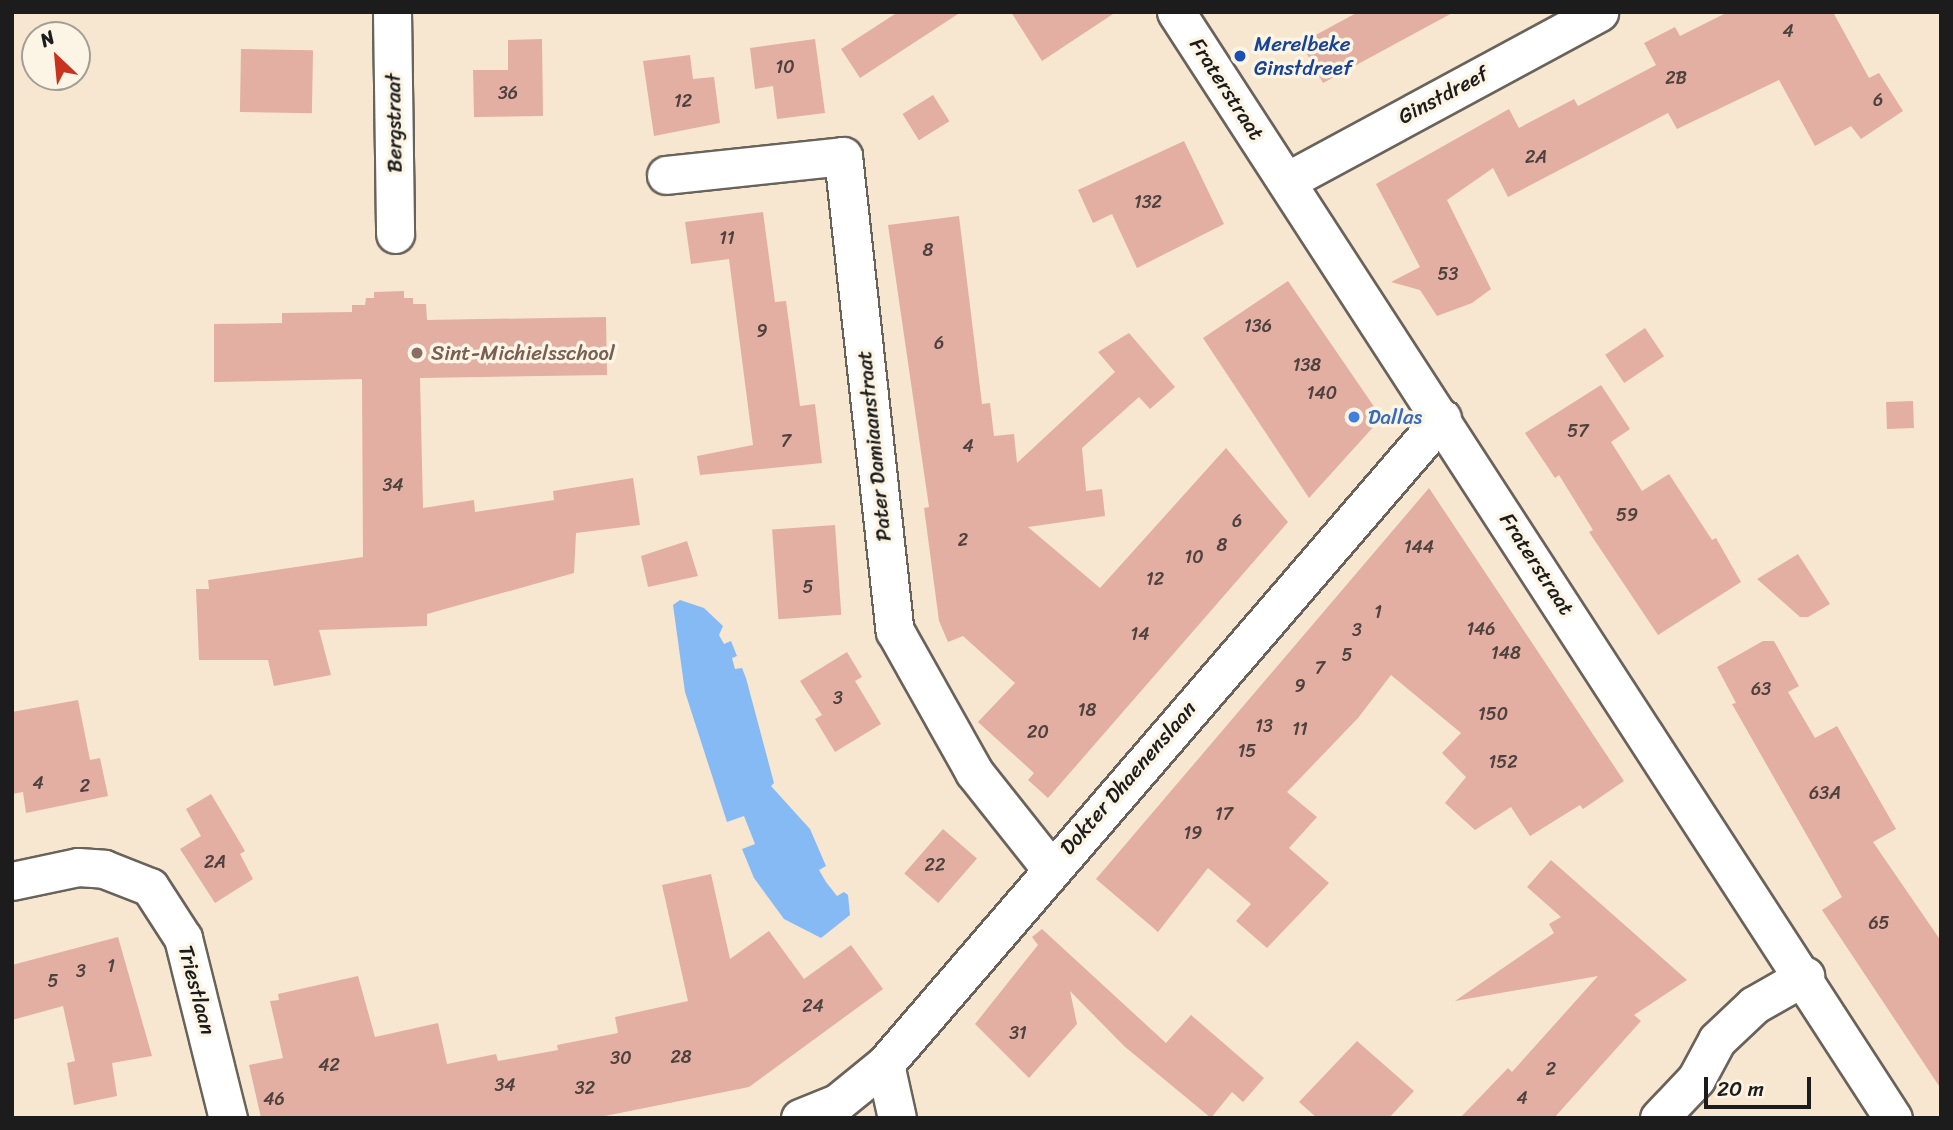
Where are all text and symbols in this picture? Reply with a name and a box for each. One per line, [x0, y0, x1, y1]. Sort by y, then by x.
house number: 4 [1782, 20, 1794, 42]
north arrow [21, 21, 91, 91]
text: N [34, 21, 61, 56]
place label: Merelbeke Ginstdreef [1254, 31, 1352, 81]
street label: Fraterstraat [1185, 33, 1269, 145]
marker: Merelbeke Ginstdreef [1232, 48, 1248, 64]
house number: 10 [775, 56, 795, 78]
street label: Ginstdreef [1394, 61, 1492, 129]
house number: 2B [1665, 67, 1687, 89]
street label: Bergstraat [381, 73, 407, 173]
house number: 36 [498, 82, 518, 104]
house number: 6 [1873, 89, 1883, 111]
house number: 12 [674, 90, 692, 112]
house number: 2A [1525, 146, 1547, 168]
house number: 132 [1134, 191, 1162, 213]
house number: 11 [719, 227, 735, 249]
house number: 8 [923, 239, 933, 261]
house number: 53 [1438, 263, 1458, 285]
house number: 136 [1244, 315, 1272, 337]
house number: 9 [756, 320, 768, 342]
house number: 6 [934, 332, 944, 354]
place label: Sint-Michielsschool [431, 340, 615, 366]
marker: Sint-Michielsschool [409, 345, 425, 361]
street label: Pater Damiaanstraat [852, 350, 896, 542]
house number: 138 [1293, 354, 1321, 376]
house number: 140 [1307, 382, 1337, 404]
place label: Dallas [1368, 404, 1422, 430]
marker: Dallas [1346, 409, 1362, 425]
house number: 57 [1567, 420, 1589, 442]
house number: 7 [781, 430, 791, 452]
house number: 4 [962, 435, 974, 457]
house number: 34 [382, 474, 404, 496]
house number: 59 [1616, 504, 1638, 526]
street label: Fraterstraat [1495, 508, 1579, 620]
house number: 6 [1232, 510, 1242, 532]
house number: 2 [958, 529, 968, 551]
house number: 8 [1217, 534, 1227, 556]
house number: 144 [1404, 536, 1434, 558]
house number: 10 [1184, 546, 1204, 568]
house number: 12 [1146, 568, 1164, 590]
house number: 5 [803, 576, 813, 598]
house number: 1 [1374, 601, 1382, 623]
house number: 146 [1466, 618, 1496, 640]
house number: 3 [1352, 619, 1362, 641]
house number: 14 [1131, 623, 1149, 645]
house number: 148 [1491, 642, 1521, 664]
house number: 5 [1342, 644, 1352, 666]
house number: 7 [1315, 657, 1325, 679]
house number: 9 [1294, 675, 1306, 697]
house number: 63 [1751, 678, 1771, 700]
house number: 3 [833, 687, 843, 709]
street label: Dokter Dhaenenslaan [1055, 696, 1201, 860]
house number: 18 [1078, 699, 1096, 721]
house number: 150 [1478, 703, 1508, 725]
house number: 13 [1255, 715, 1273, 737]
house number: 11 [1292, 718, 1308, 740]
house number: 20 [1027, 721, 1049, 743]
house number: 15 [1238, 740, 1256, 762]
house number: 152 [1488, 751, 1518, 773]
house number: 4 [32, 772, 44, 794]
house number: 2 [80, 775, 90, 797]
house number: 63A [1809, 782, 1841, 804]
house number: 17 [1215, 803, 1233, 825]
house number: 19 [1184, 822, 1202, 844]
house number: 2A [204, 851, 226, 873]
house number: 22 [925, 854, 945, 876]
house number: 65 [1868, 912, 1890, 934]
street label: Triestlaan [173, 943, 221, 1037]
house number: 1 [107, 955, 115, 977]
house number: 3 [76, 960, 86, 982]
house number: 5 [48, 970, 58, 992]
house number: 24 [802, 995, 824, 1017]
house number: 31 [1009, 1022, 1027, 1044]
house number: 28 [670, 1046, 692, 1068]
house number: 30 [610, 1047, 632, 1069]
house number: 42 [318, 1054, 340, 1076]
house number: 2 [1546, 1058, 1556, 1080]
scale bar [1708, 1064, 1815, 1108]
text: 20 m [1717, 1070, 1764, 1108]
house number: 34 [494, 1074, 516, 1096]
house number: 32 [575, 1077, 595, 1099]
house number: 4 [1516, 1087, 1528, 1109]
house number: 46 [263, 1088, 285, 1110]

